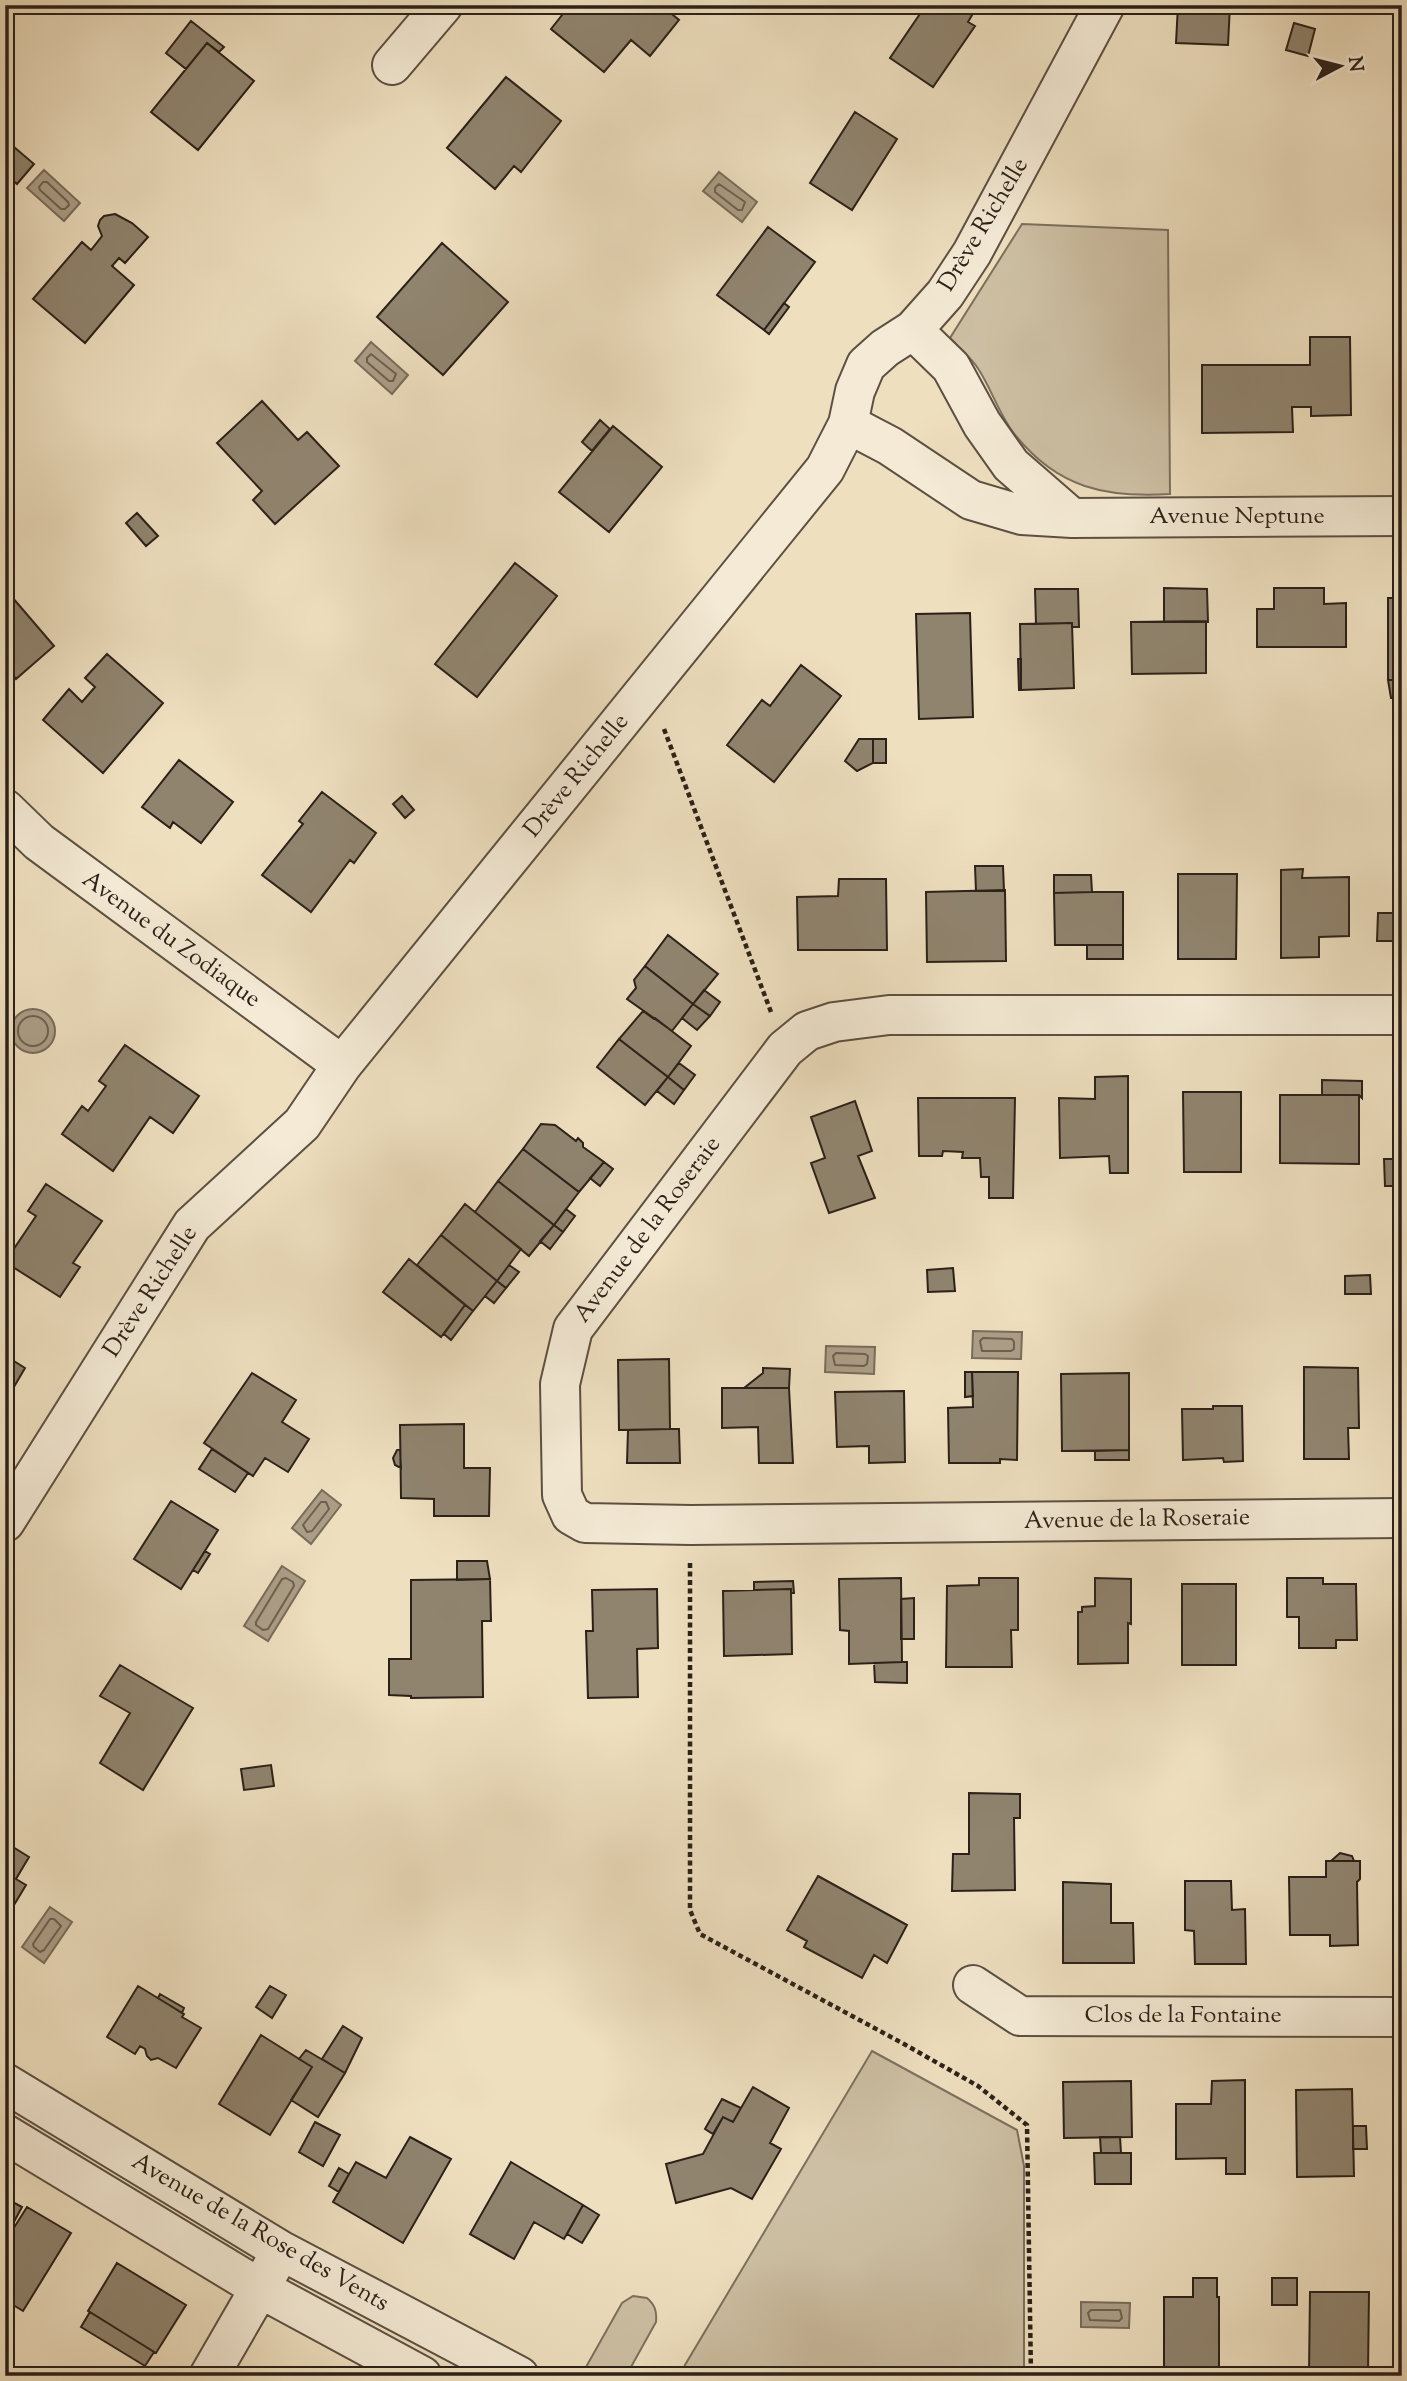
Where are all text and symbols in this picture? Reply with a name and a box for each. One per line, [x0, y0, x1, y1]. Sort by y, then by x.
north arrow [1306, 32, 1376, 102]
text: N [1340, 55, 1369, 73]
street label: Drève Richelle [931, 152, 1037, 298]
street label: Avenue Neptune [1149, 500, 1325, 534]
street label: Drève Richelle [516, 707, 638, 845]
street label: Avenue du Zodiaque [75, 864, 267, 1016]
street label: Avenue de la Roseraie [566, 1130, 730, 1330]
street label: Drève Richelle [96, 1219, 206, 1365]
street label: Avenue de la Roseraie [1024, 1501, 1250, 1539]
street label: Clos de la Fontaine [1084, 1999, 1282, 2033]
street label: Avenue de la Rose des Vents [125, 2145, 395, 2321]

